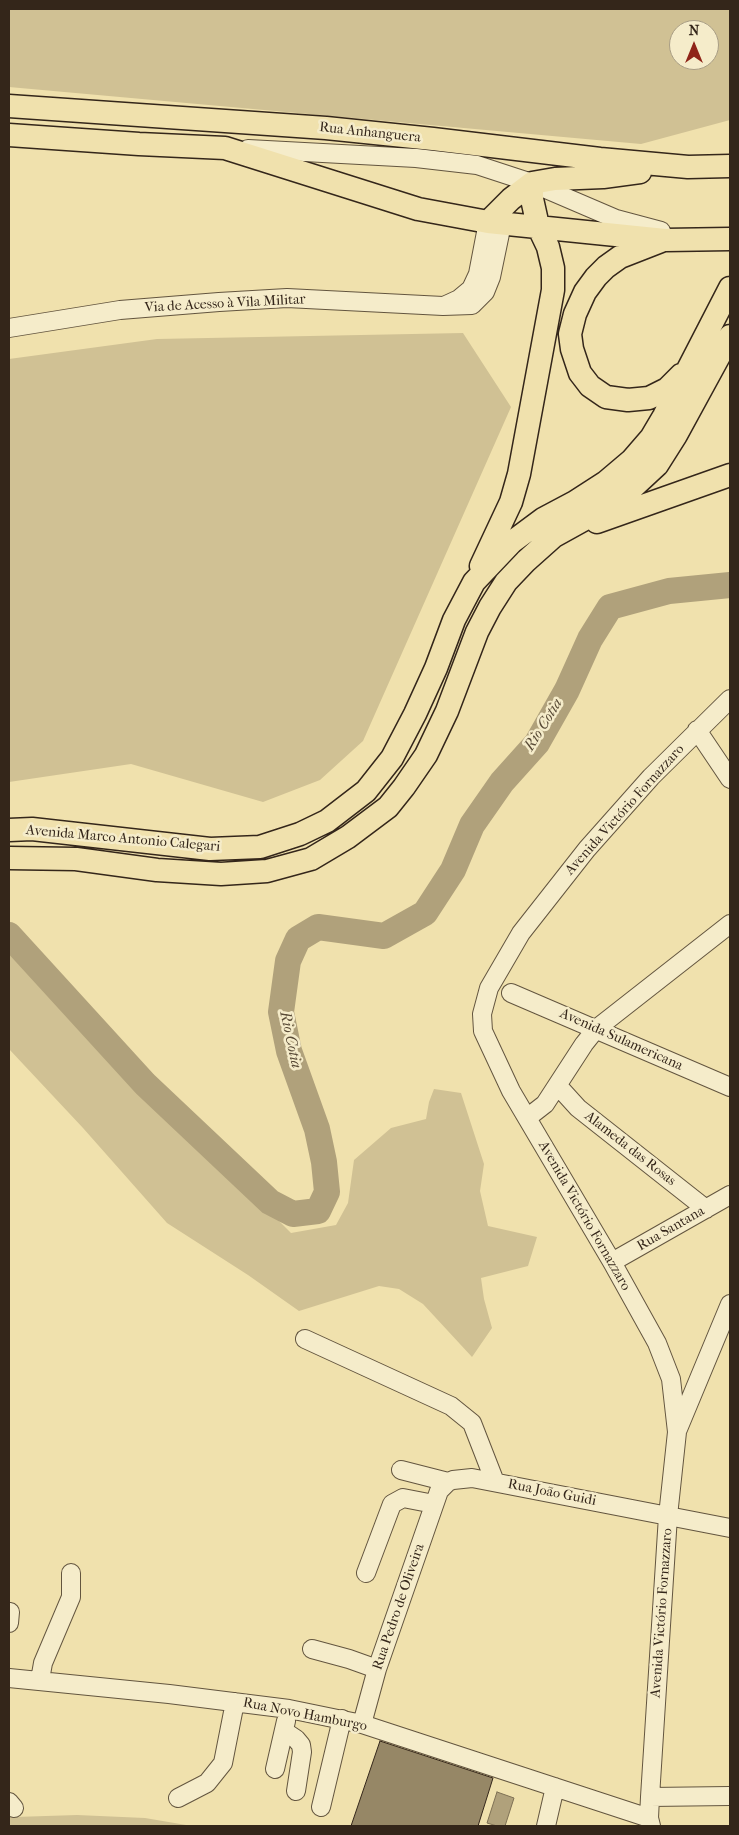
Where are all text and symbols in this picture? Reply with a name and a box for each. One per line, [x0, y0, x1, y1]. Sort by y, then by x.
north arrow [669, 20, 719, 70]
text: N [689, 22, 699, 39]
street label: Rua Anhanguera [318, 119, 422, 147]
street label: Via de Acesso à Vila Militar [144, 291, 306, 317]
water label: Rio Cotia [521, 696, 567, 754]
street label: Avenida Victório Fornazzaro [562, 741, 688, 879]
street label: Avenida Marco Antonio Calegari [25, 822, 221, 856]
street label: Avenida Sulamericana [557, 1005, 685, 1075]
water label: Rio Cotia [275, 1010, 305, 1070]
street label: Alameda das Rosas [581, 1108, 679, 1190]
street label: Avenida Victório Fornazzaro [534, 1138, 634, 1294]
street label: Rua Santana [634, 1203, 708, 1255]
street label: Rua João Guidi [506, 1476, 598, 1510]
street label: Avenida Victório Fornazzaro [648, 1528, 676, 1698]
street label: Rua Pedro de Oliveira [369, 1542, 429, 1672]
street label: Rua Novo Hamburgo [242, 1695, 368, 1735]

